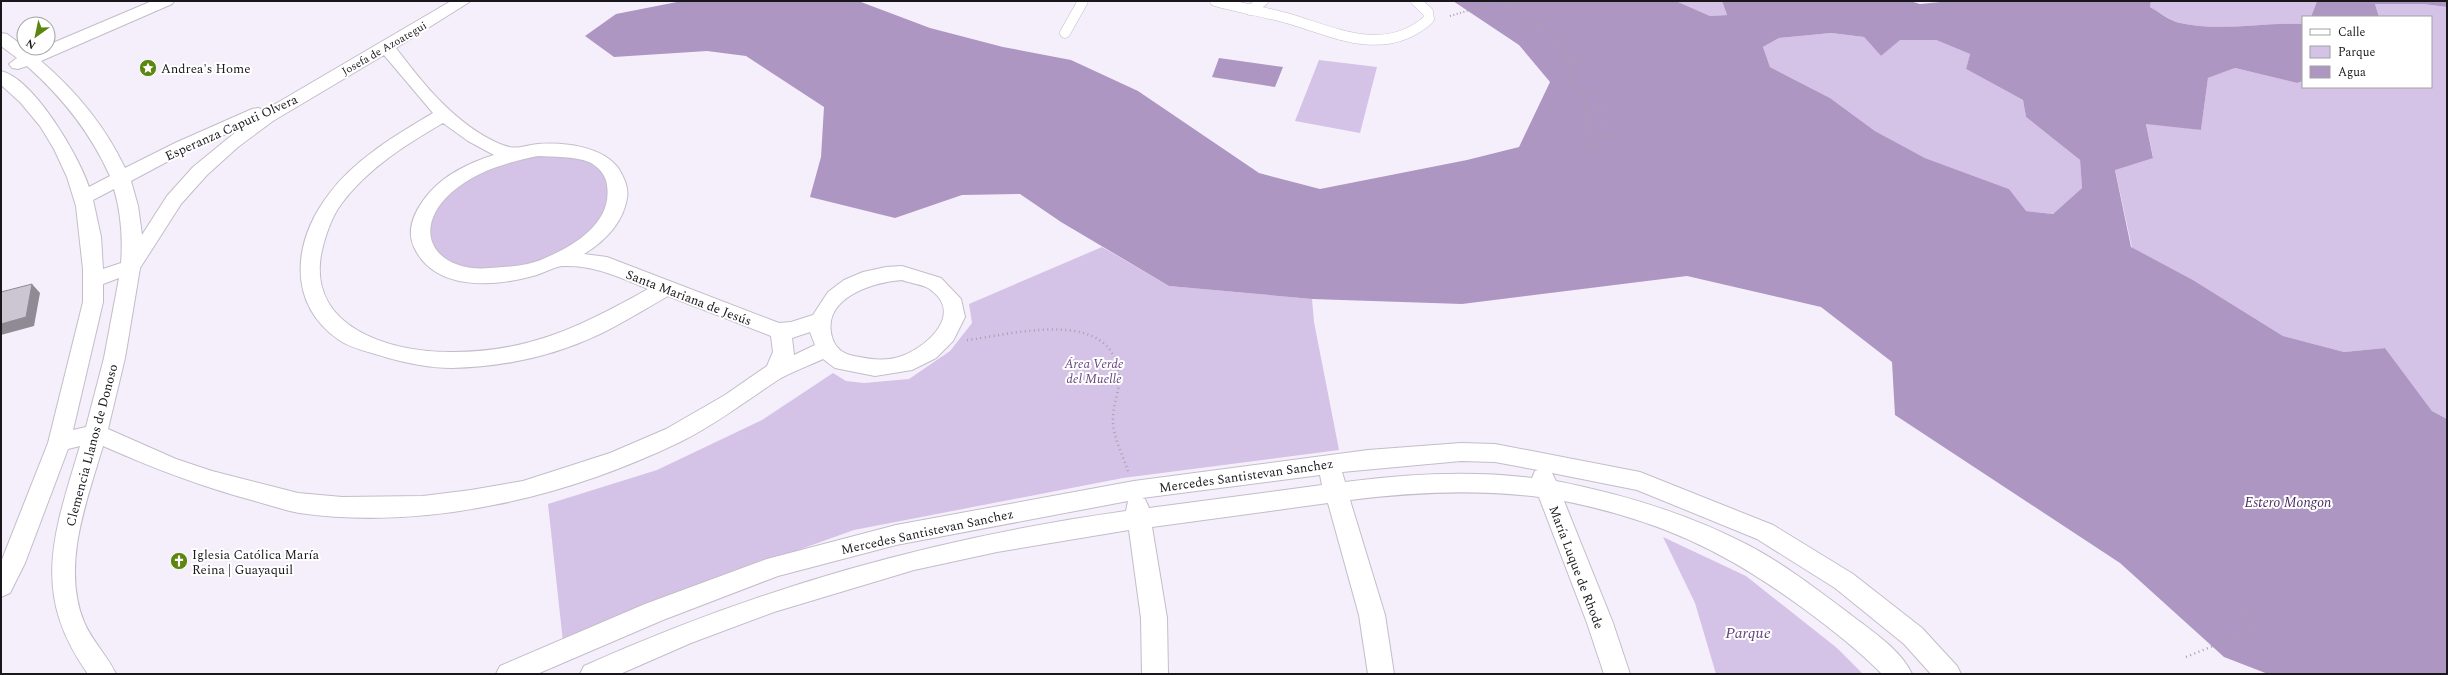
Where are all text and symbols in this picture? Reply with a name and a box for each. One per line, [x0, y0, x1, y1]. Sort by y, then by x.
north arrow [16, 16, 56, 56]
legend [2302, 16, 2432, 88]
street label: Josefa de Azoategui [339, 17, 430, 80]
text: Calle [2338, 23, 2366, 42]
text: N [22, 34, 39, 54]
text: Parque [2338, 43, 2375, 62]
place icon: Andrea's Home [138, 58, 158, 78]
place label: Andrea's Home [161, 59, 251, 79]
text: Agua [2338, 63, 2366, 82]
street label: Esperanza Caputi Olvera [162, 89, 302, 166]
street label: Santa Mariana de Jesús [623, 265, 754, 331]
park label: Área Verde del Muelle [1063, 354, 1124, 389]
street label: Clemencia Llanos de Donoso [61, 362, 123, 529]
street label: Mercedes Santistevan Sanchez [1158, 454, 1335, 498]
water label: Estero Mongon [2244, 492, 2332, 513]
street label: María Luque de Rhode [1543, 503, 1609, 632]
street label: Mercedes Santistevan Sanchez [839, 504, 1015, 560]
place label: Iglesia Católica María Reina | Guayaquil [192, 545, 320, 580]
church icon: Iglesia Católica María Reina | Guayaquil [169, 551, 189, 571]
park label: Parque [1725, 621, 1771, 645]

